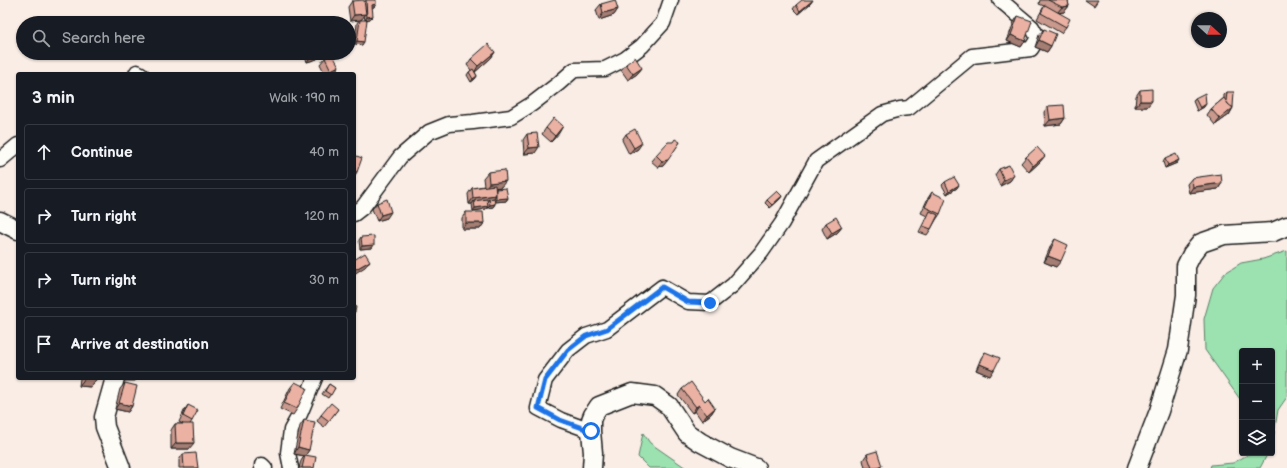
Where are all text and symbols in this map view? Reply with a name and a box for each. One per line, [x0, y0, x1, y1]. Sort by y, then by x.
north arrow [1191, 12, 1227, 48]
search box [16, 16, 356, 60]
icon: search [30, 27, 52, 49]
text: Search here [62, 29, 145, 48]
text: 3 min [32, 88, 75, 108]
text: Walk · 190 m [269, 90, 340, 106]
icon: ahead [33, 141, 55, 163]
text: Continue [71, 143, 133, 162]
text: 40 m [309, 144, 339, 160]
icon: right [33, 205, 55, 227]
text: Turn right [71, 207, 136, 226]
text: 120 m [304, 208, 339, 224]
icon: right [33, 269, 55, 291]
text: Turn right [71, 271, 136, 290]
text: 30 m [309, 272, 339, 288]
route end [701, 294, 719, 312]
icon: arrive [33, 333, 55, 355]
text: Arrive at destination [71, 335, 209, 354]
map controls [1239, 348, 1275, 456]
button: + [1239, 348, 1275, 384]
button: − [1239, 384, 1275, 420]
button: layers [1239, 420, 1275, 456]
route start [582, 422, 600, 440]

